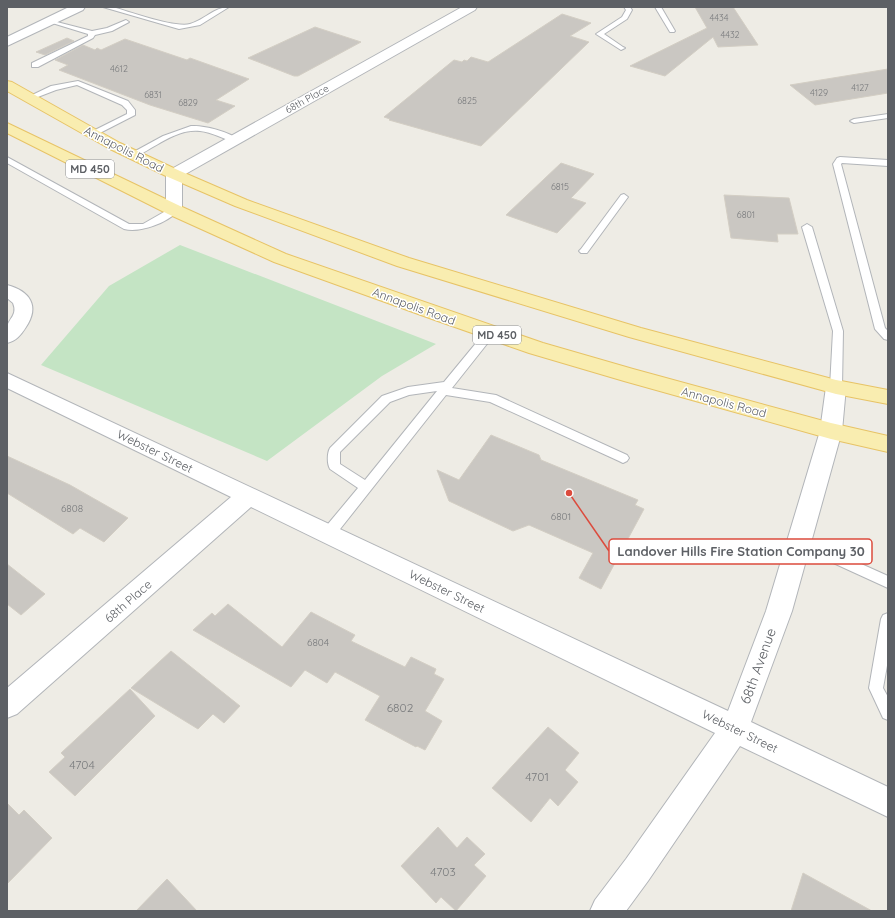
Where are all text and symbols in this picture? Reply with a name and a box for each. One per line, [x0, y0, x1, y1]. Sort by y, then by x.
house number: 4434 [710, 12, 729, 23]
house number: 4432 [720, 29, 740, 40]
house number: 4612 [110, 63, 128, 74]
street label: 68th Place [283, 82, 331, 116]
house number: 4127 [851, 82, 869, 93]
house number: 4129 [810, 87, 828, 98]
house number: 6831 [144, 89, 162, 100]
house number: 6825 [457, 95, 477, 106]
house number: 6829 [178, 97, 198, 108]
street label: Annapolis Road [82, 122, 166, 176]
road number: MD 450 [66, 160, 114, 178]
house number: 6815 [551, 181, 569, 192]
house number: 6801 [737, 209, 755, 220]
street label: Annapolis Road [370, 284, 458, 328]
road number: MD 450 [473, 326, 521, 344]
street label: Annapolis Road [680, 383, 768, 421]
street label: Webster Street [115, 426, 195, 476]
house number: 6808 [61, 502, 83, 515]
house number: 6801 [551, 510, 571, 523]
callout: Landover Hills Fire Station Company 30 [609, 539, 872, 564]
text: Landover Hills Fire Station Company 30 [617, 543, 865, 559]
street label: Webster Street [407, 566, 487, 616]
street label: 68th Place [101, 576, 155, 625]
street label: 68th Avenue [736, 625, 780, 706]
house number: 6804 [307, 636, 329, 649]
house number: 6802 [387, 700, 414, 715]
street label: Webster Street [700, 706, 780, 756]
house number: 4704 [69, 757, 95, 772]
house number: 4701 [525, 769, 549, 784]
house number: 4703 [430, 864, 456, 879]

